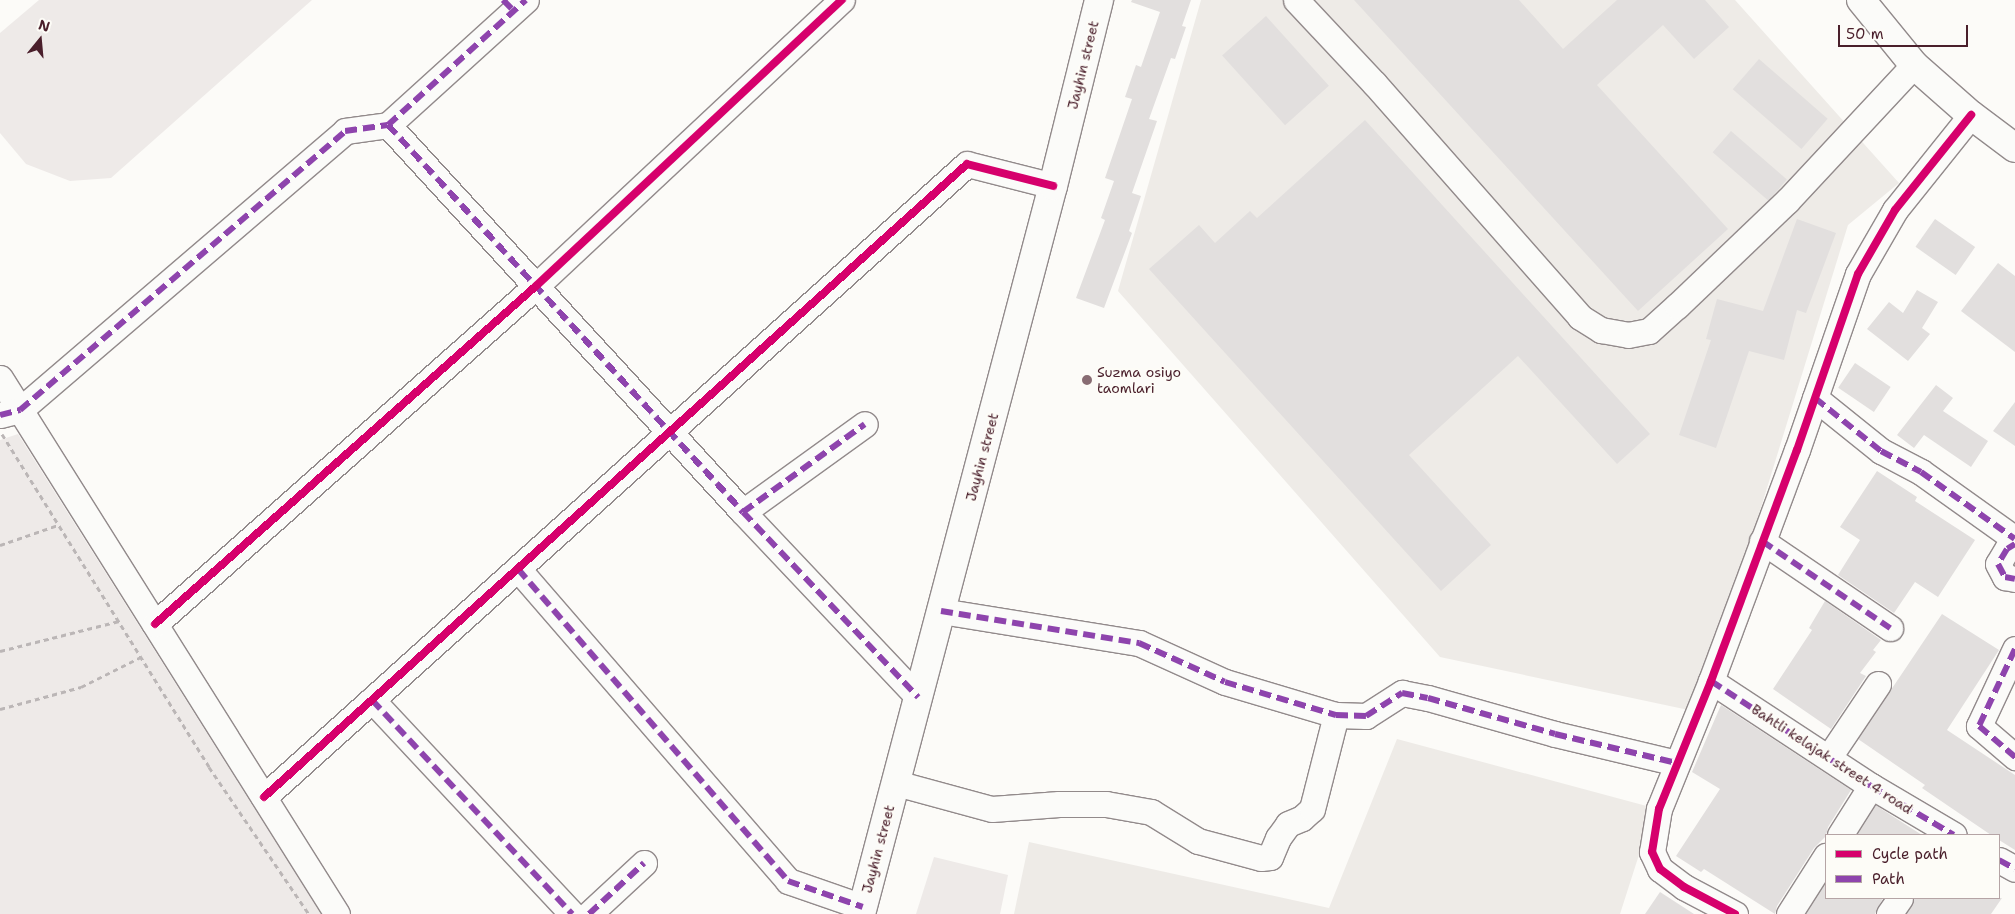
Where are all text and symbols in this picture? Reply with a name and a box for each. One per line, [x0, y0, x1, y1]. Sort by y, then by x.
north arrow [15, 15, 65, 65]
text: N [36, 15, 52, 36]
scale bar [1840, 15, 1970, 47]
street label: Jayhin street [1064, 19, 1102, 111]
text: 50 m [1846, 24, 1884, 44]
place label: Suzma osiyo taomlari [1097, 364, 1181, 397]
marker: Suzma osiyo taomlari [1081, 374, 1093, 386]
street label: Jayhin street [962, 411, 1002, 503]
street label: Bahtli kelajak street 4 road [1748, 701, 1916, 817]
street label: Jayhin street [858, 803, 898, 895]
legend [1825, 834, 2000, 899]
text: Cycle path [1872, 844, 1948, 864]
text: Path [1872, 869, 1905, 889]

